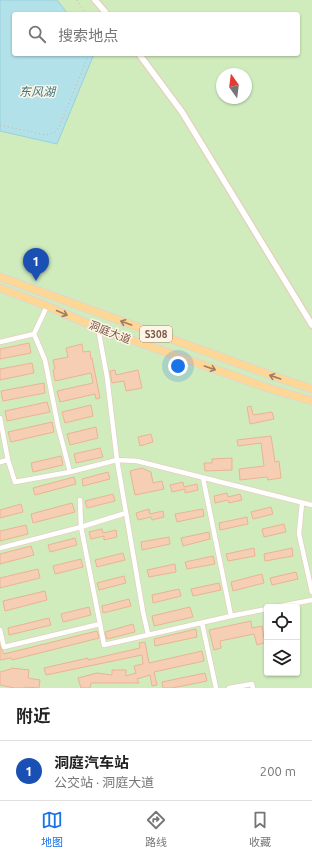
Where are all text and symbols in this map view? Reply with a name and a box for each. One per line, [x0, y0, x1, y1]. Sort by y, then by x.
search box [12, 12, 300, 56]
icon: search [26, 23, 48, 45]
text: 搜索地点 [58, 27, 118, 44]
north arrow [216, 68, 252, 104]
water label: 东风湖 [19, 85, 57, 98]
pin: 1 [23, 248, 49, 281]
one-way arrow [56, 310, 68, 317]
street label: 洞庭大道 [87, 319, 133, 345]
one-way arrow [121, 319, 133, 327]
road number: S308 [140, 326, 172, 342]
your location [168, 356, 188, 376]
one-way arrow [204, 365, 217, 372]
one-way arrow [269, 372, 281, 380]
map controls [264, 604, 300, 676]
button: locate [264, 604, 300, 640]
button: layers [264, 640, 300, 676]
text: 附近 [16, 706, 50, 725]
text: 洞庭汽车站 [54, 754, 129, 771]
text: 1 [25, 764, 33, 778]
text: 200 m [260, 764, 296, 778]
text: 公交站 · 洞庭大道 [54, 775, 154, 789]
tab: 地图 [41, 809, 63, 849]
tab: 路线 [145, 809, 167, 849]
tab: 收藏 [249, 809, 271, 849]

